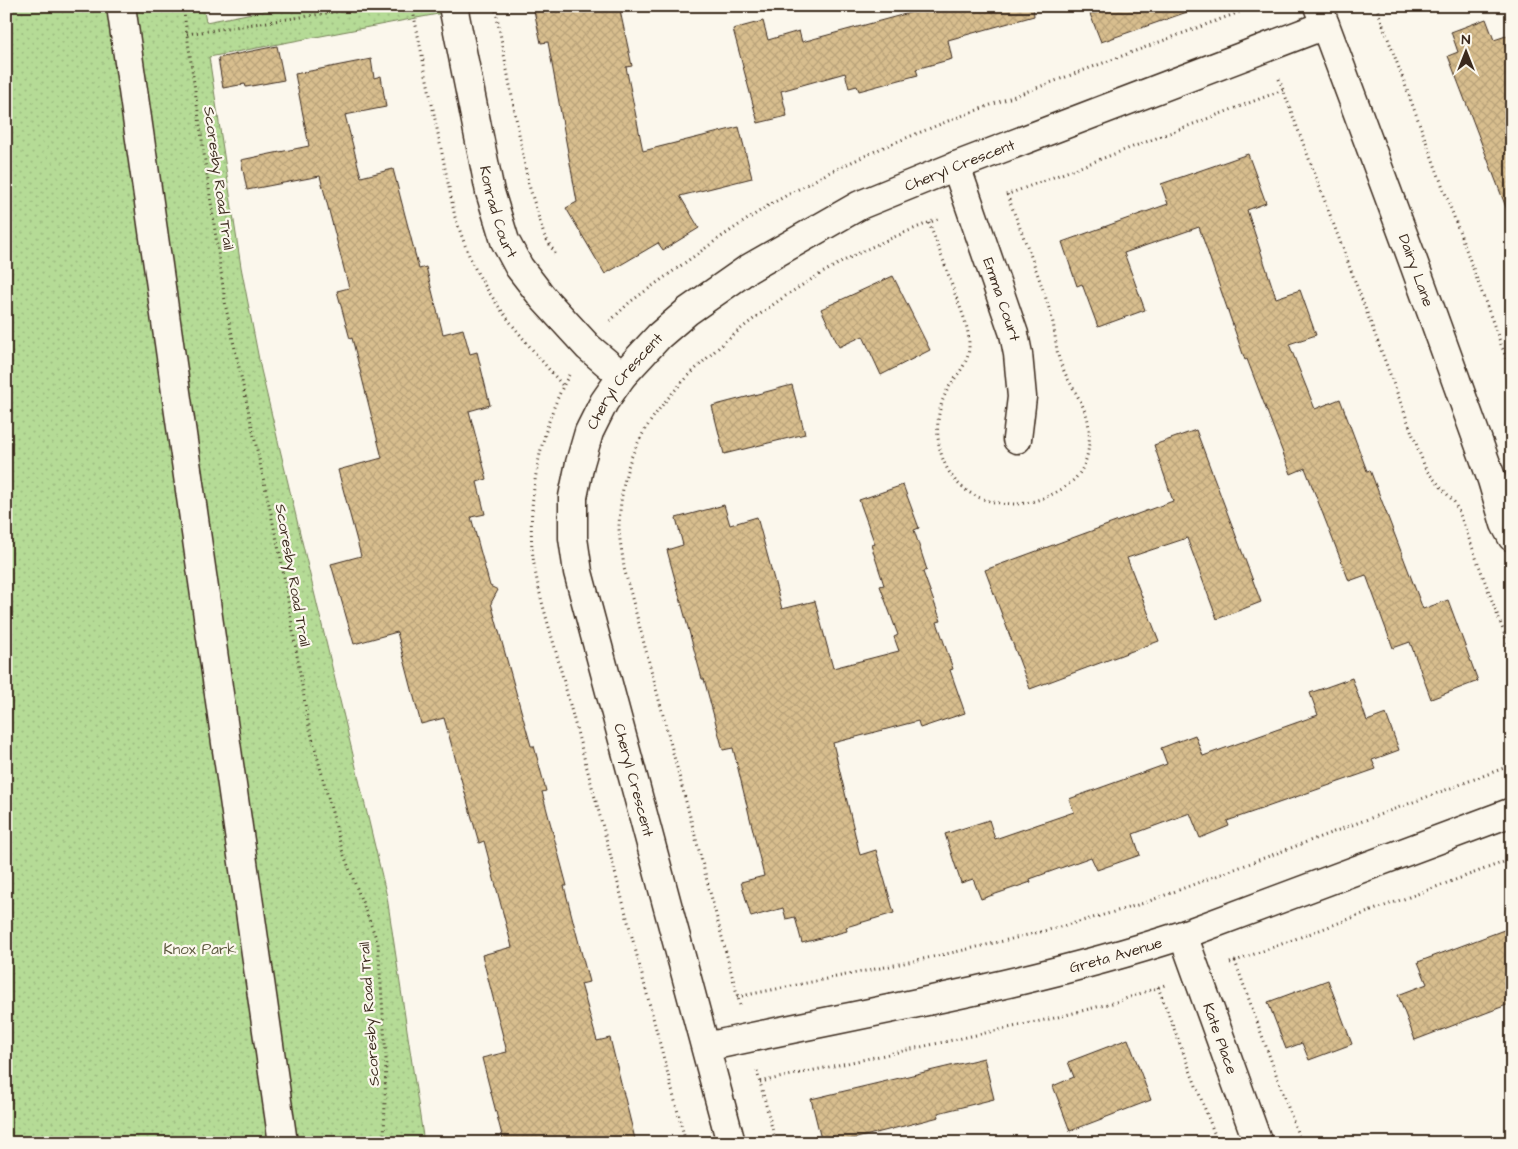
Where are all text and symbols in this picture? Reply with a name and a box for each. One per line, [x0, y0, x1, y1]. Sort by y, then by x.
north arrow [1440, 28, 1490, 78]
text: N [1462, 30, 1471, 50]
street label: Scoresby Road Trail [197, 105, 239, 251]
street label: Cheryl Crescent [902, 134, 1018, 197]
street label: Konrad Court [474, 164, 522, 262]
street label: Dairy Lane [1393, 231, 1439, 310]
street label: Emma Court [977, 255, 1025, 343]
street label: Cheryl Crescent [582, 328, 668, 433]
street label: Scoresby Road Trail [269, 502, 315, 648]
street label: Cheryl Crescent [607, 721, 659, 839]
street label: Greta Avenue [1067, 932, 1165, 979]
park label: Knox Park [164, 939, 236, 960]
street label: Scoresby Road Trail [354, 941, 386, 1087]
street label: Kate Place [1197, 1000, 1242, 1077]

